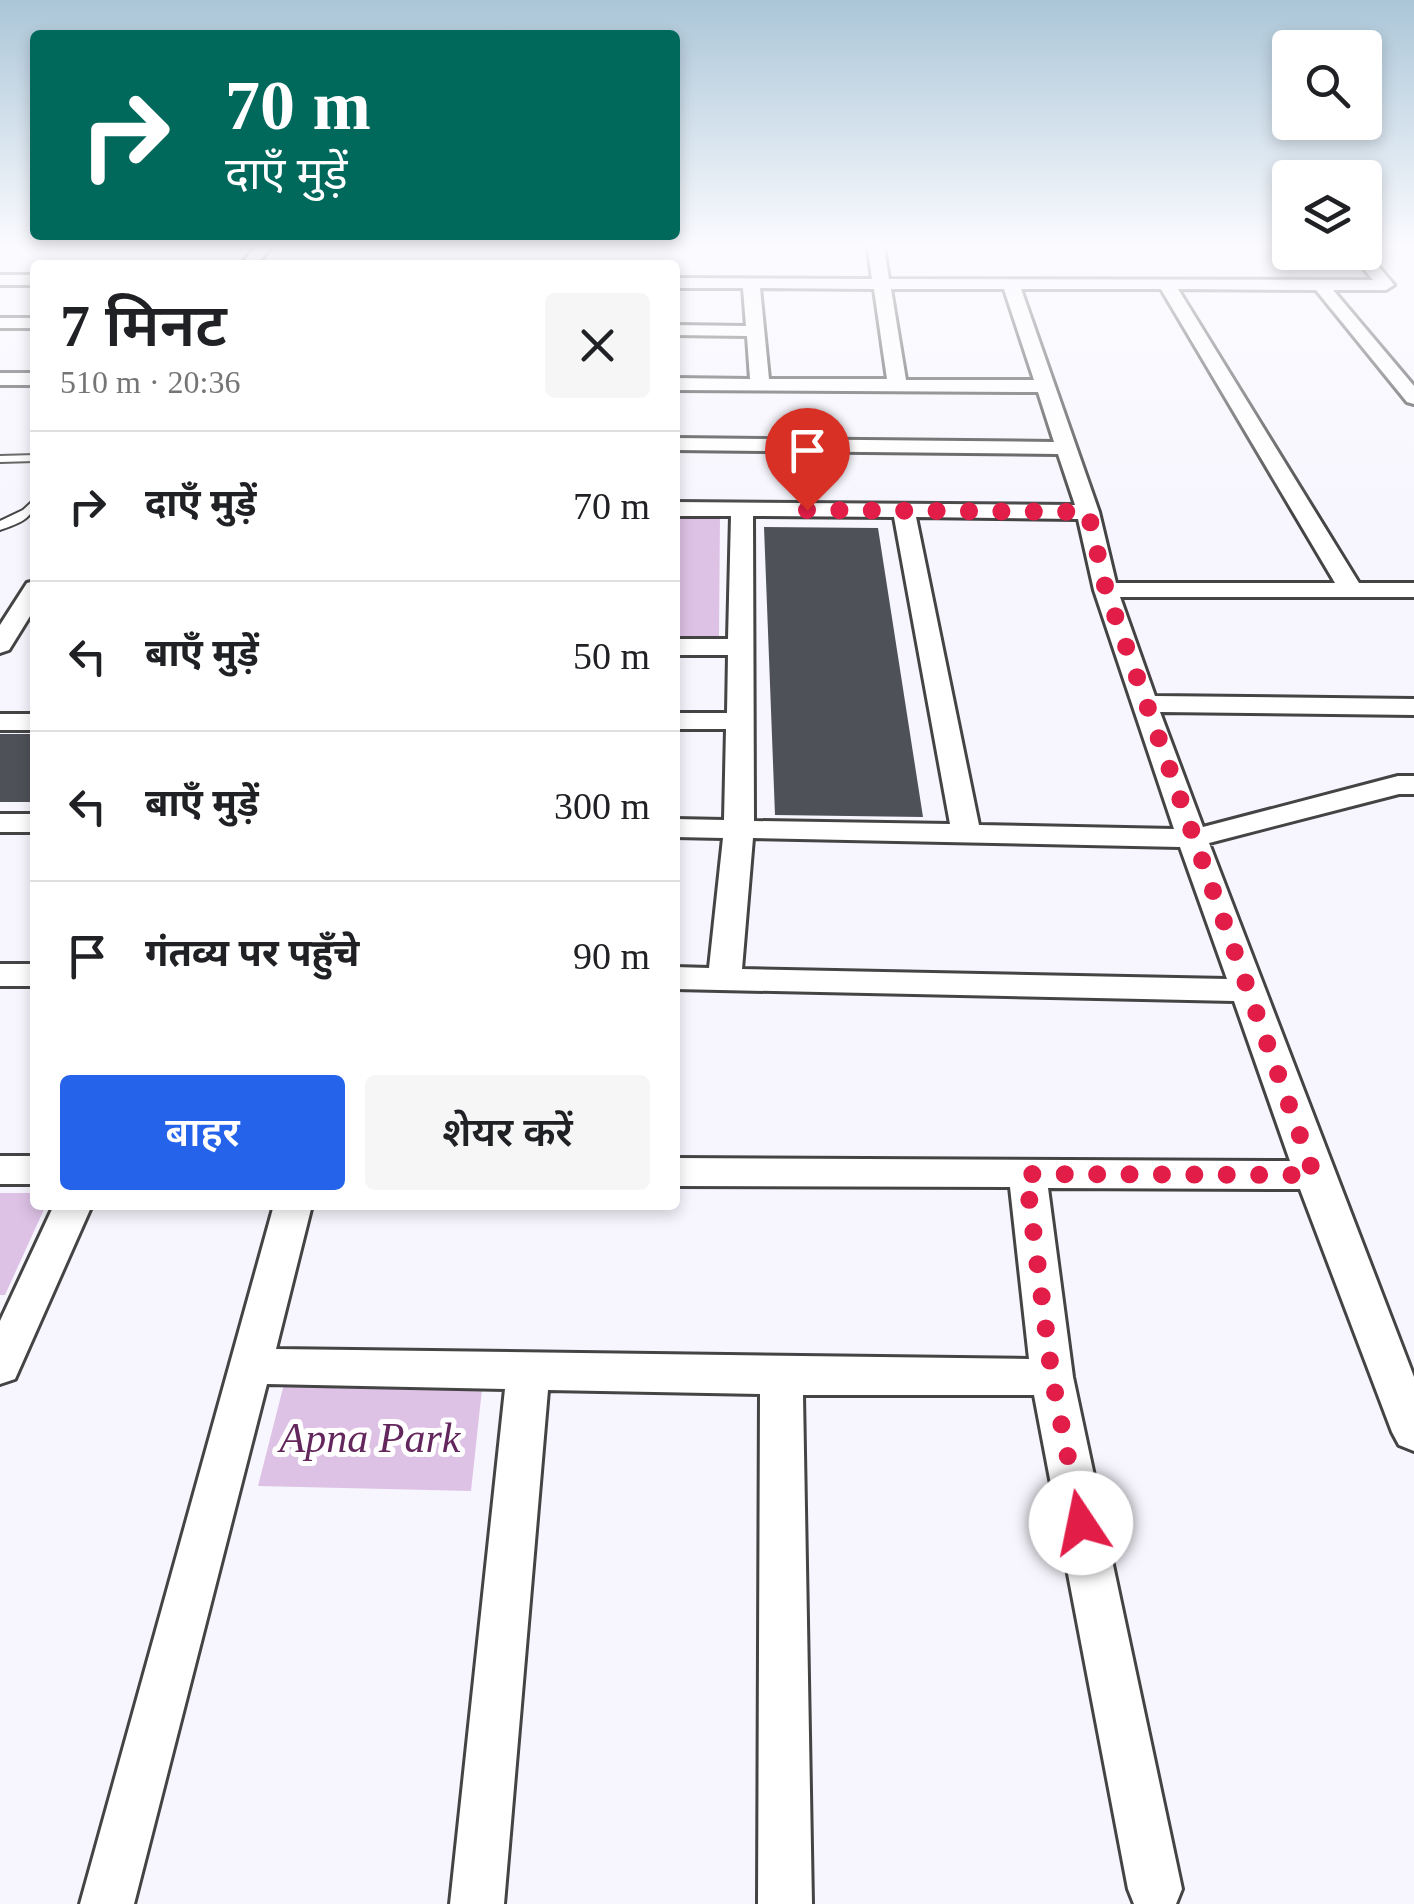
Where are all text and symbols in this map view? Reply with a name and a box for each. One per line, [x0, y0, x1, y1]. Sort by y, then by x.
map controls [1272, 30, 1382, 270]
button: search [1272, 30, 1382, 140]
text: 70 m [225, 67, 371, 144]
icon: right [60, 70, 190, 200]
text: दाएँ मुड़ें [225, 149, 348, 199]
button: layers [1272, 160, 1382, 270]
text: 7 मिनट [60, 293, 227, 359]
button: close [545, 293, 650, 398]
text: 510 m · 20:36 [60, 364, 240, 400]
pin [765, 408, 850, 511]
icon: arrive [780, 423, 835, 478]
icon: right [60, 479, 115, 534]
text: दाएँ मुड़ें [145, 482, 257, 524]
text: 70 m [573, 485, 650, 527]
icon: left [60, 629, 115, 684]
text: बाएँ मुड़ें [145, 632, 259, 674]
text: 50 m [573, 635, 650, 677]
icon: left [60, 779, 115, 834]
text: बाएँ मुड़ें [145, 782, 259, 824]
text: 300 m [554, 785, 650, 827]
icon: arrive [60, 929, 115, 984]
text: गंतव्य पर पहुँचे [145, 932, 359, 974]
text: 90 m [573, 935, 650, 977]
button: बाहर [60, 1075, 345, 1190]
button: शेयर करें [365, 1075, 650, 1190]
park label: Apna Park [277, 1415, 462, 1461]
position arrow [1029, 1471, 1133, 1575]

